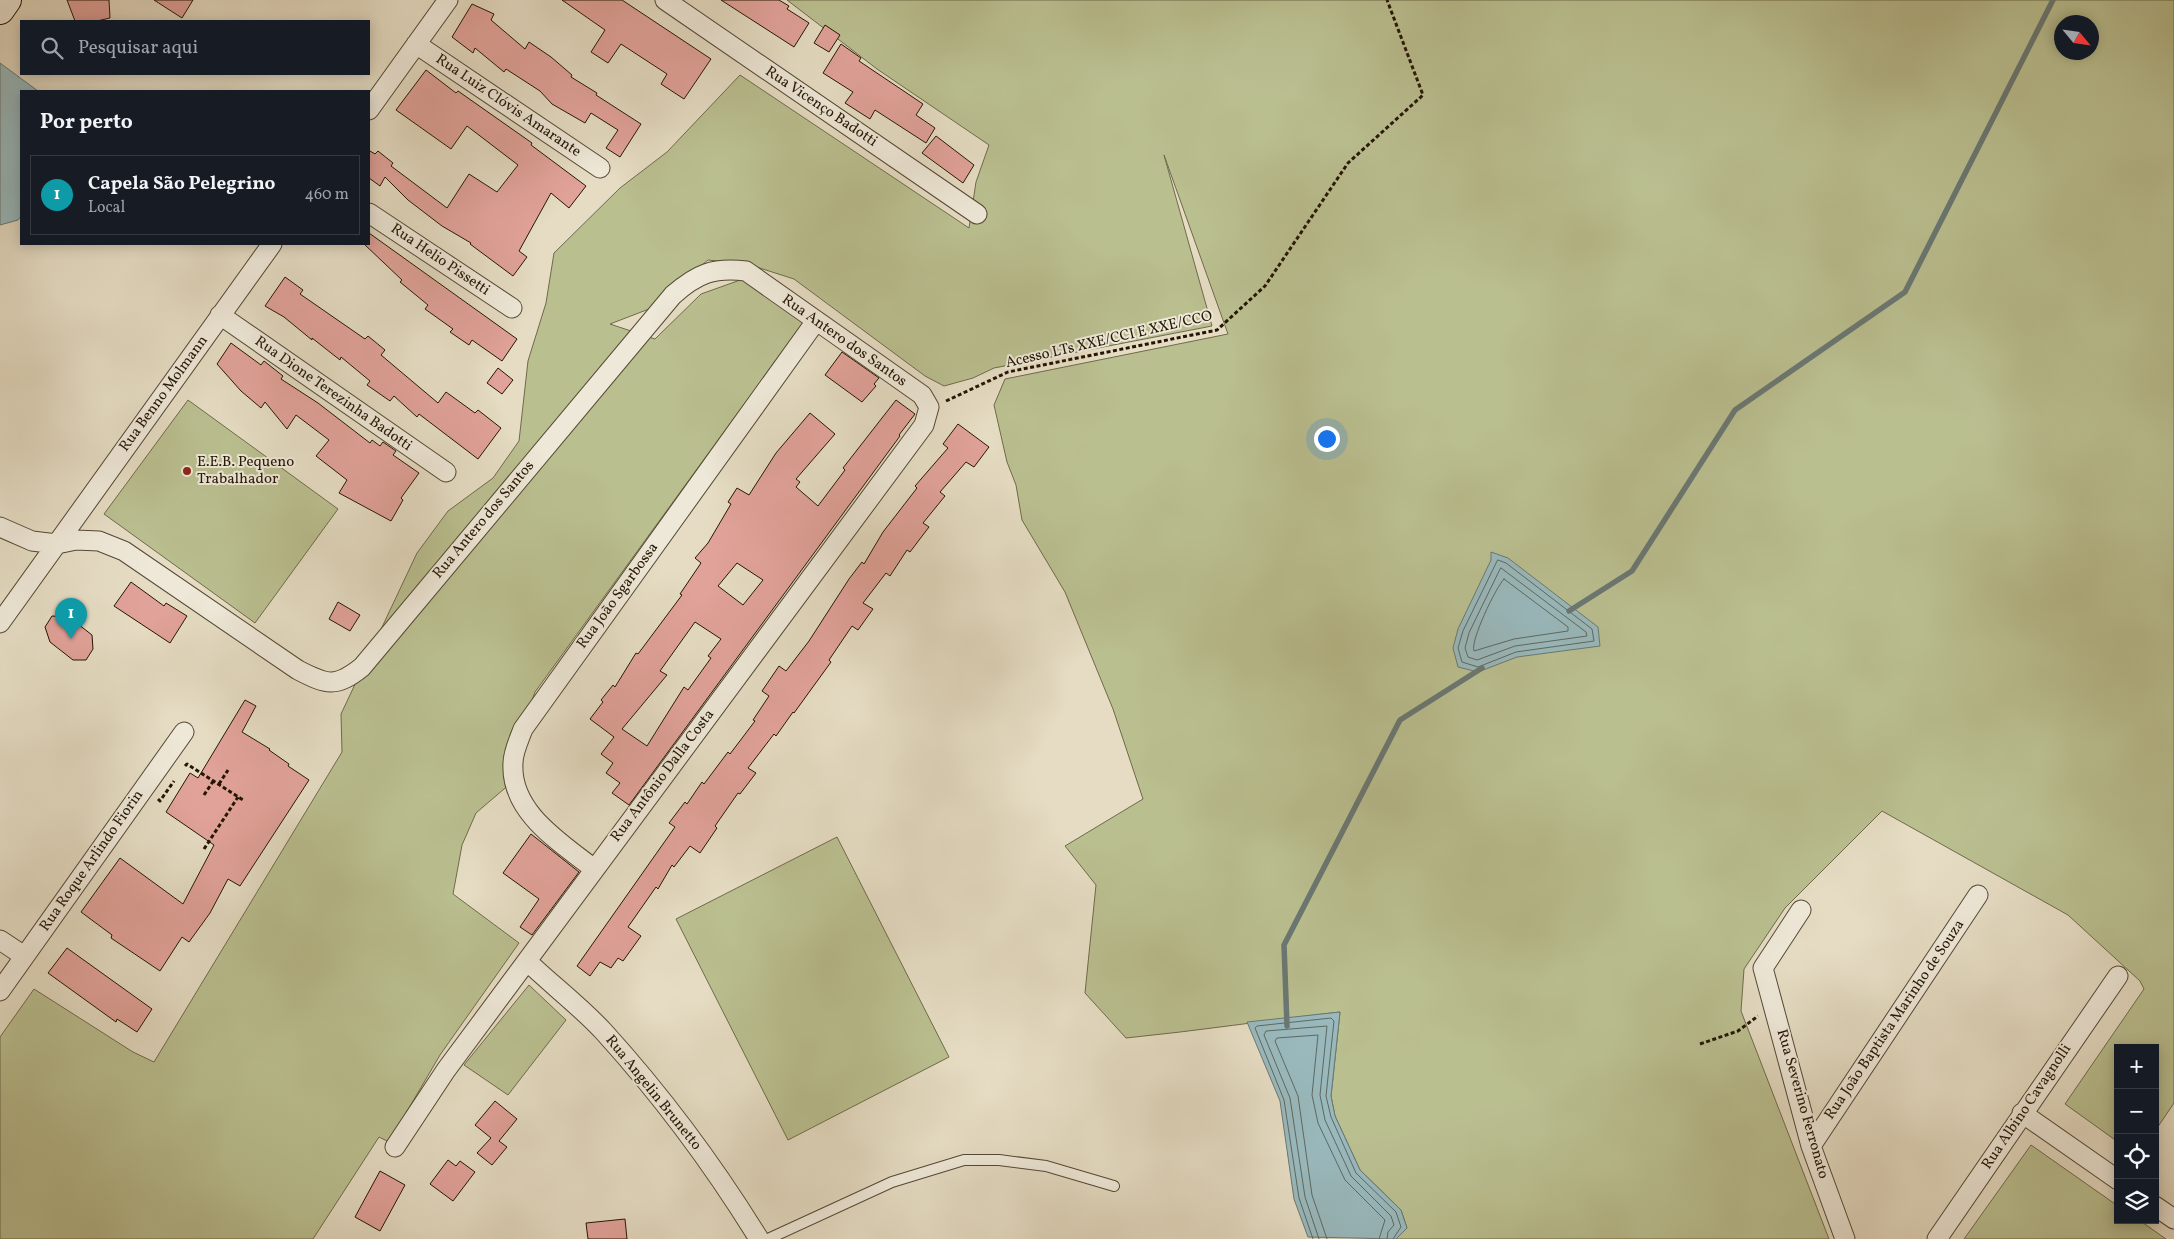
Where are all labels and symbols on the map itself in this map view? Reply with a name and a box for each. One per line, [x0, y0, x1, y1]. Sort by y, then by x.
north arrow [2054, 15, 2099, 60]
street label: Rua Luiz Clóvis Amarante [431, 49, 585, 163]
street label: Rua Vicenço Badotti [761, 62, 881, 152]
street label: Rua Helio Pissetti [386, 219, 494, 301]
street label: Rua Antero dos Santos [777, 290, 911, 392]
street label: Acesso LTs XXE/CCI E XXE/CCO [1003, 306, 1215, 374]
street label: Rua Benno Molmann [115, 331, 213, 456]
street label: Rua Dione Terezinha Badotti [250, 331, 416, 457]
your location [1314, 426, 1340, 452]
place label: E.E.B. Pequeno Trabalhador [197, 452, 294, 490]
street label: Rua Antero dos Santos [428, 456, 540, 584]
marker: E.E.B. Pequeno Trabalhador [181, 465, 193, 477]
street label: Rua João Sgarbossa [572, 539, 664, 653]
pin: 1 [55, 598, 87, 639]
street label: Rua Antônio Dalla Costa [606, 705, 720, 847]
street label: Rua Roque Arlindo Fiorin [35, 786, 149, 936]
street label: Rua João Baptista Marinho de Souza [1820, 916, 1970, 1124]
street label: Rua Severino Ferronato [1771, 1027, 1833, 1181]
street label: Rua Angelin Brunetto [600, 1031, 706, 1155]
street label: Rua Albino Cavagnolli [1977, 1040, 2077, 1174]

